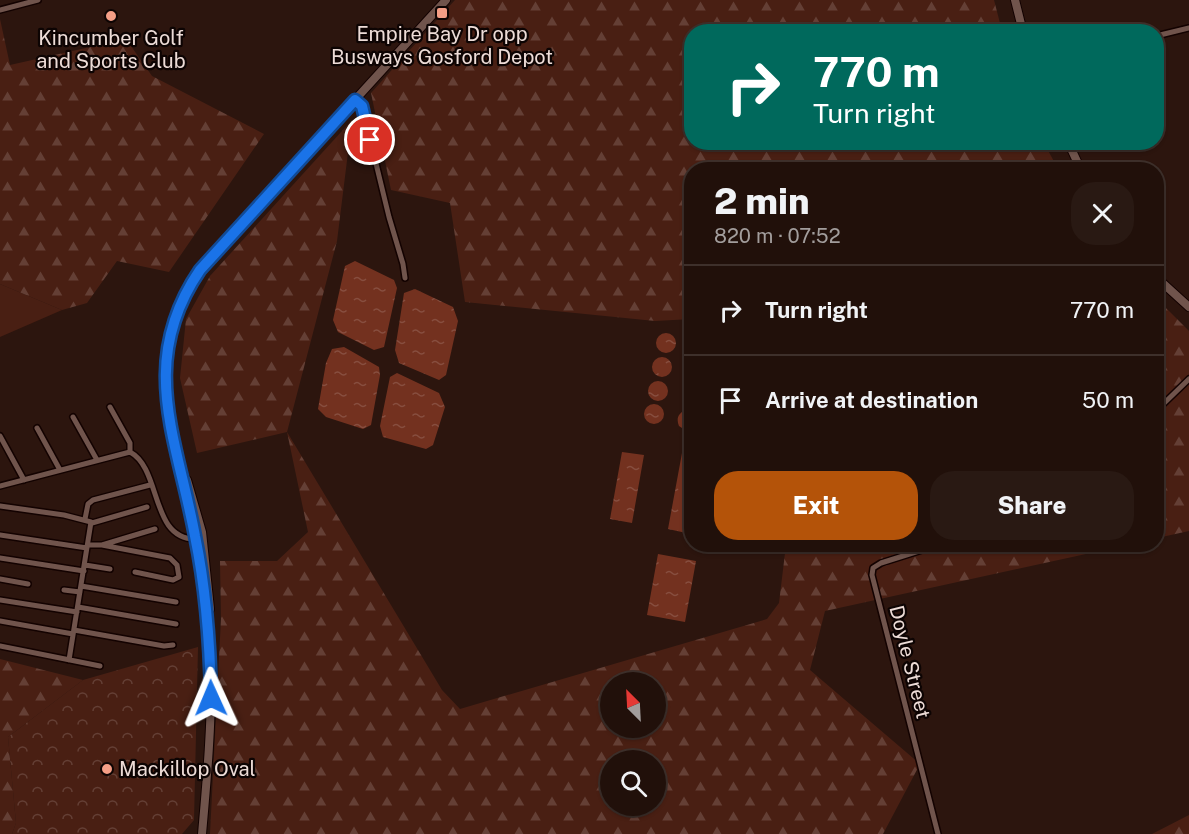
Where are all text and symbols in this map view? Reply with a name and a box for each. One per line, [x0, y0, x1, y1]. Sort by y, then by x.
marker: Empire Bay Dr opp Busways Gosford Depot [435, 6, 449, 20]
marker: Kincumber Golf and Sports Club [104, 9, 118, 23]
place label: Empire Bay Dr opp Busways Gosford Depot [331, 22, 553, 69]
place label: Kincumber Golf and Sports Club [36, 26, 186, 73]
text: 770 m [813, 47, 940, 96]
icon: right [714, 48, 792, 126]
text: Turn right [813, 97, 936, 129]
pin [344, 114, 395, 165]
icon: arrive [353, 123, 386, 156]
text: 2 min [714, 180, 810, 222]
button: close [1071, 182, 1134, 245]
text: 820 m · 07:52 [714, 224, 841, 248]
icon: right [714, 294, 747, 327]
text: Turn right [765, 297, 868, 323]
text: 770 m [1070, 297, 1134, 323]
icon: arrive [714, 384, 747, 417]
text: Arrive at destination [765, 387, 978, 413]
text: 50 m [1082, 387, 1134, 413]
button: Exit [714, 471, 918, 540]
button: Share [930, 471, 1134, 540]
street label: Doyle Street [884, 603, 936, 721]
position arrow [179, 666, 243, 730]
north arrow [600, 672, 666, 738]
map controls [600, 672, 666, 816]
button: search [600, 750, 666, 816]
place label: Mackillop Oval [119, 757, 256, 781]
marker: Mackillop Oval [100, 762, 114, 776]

